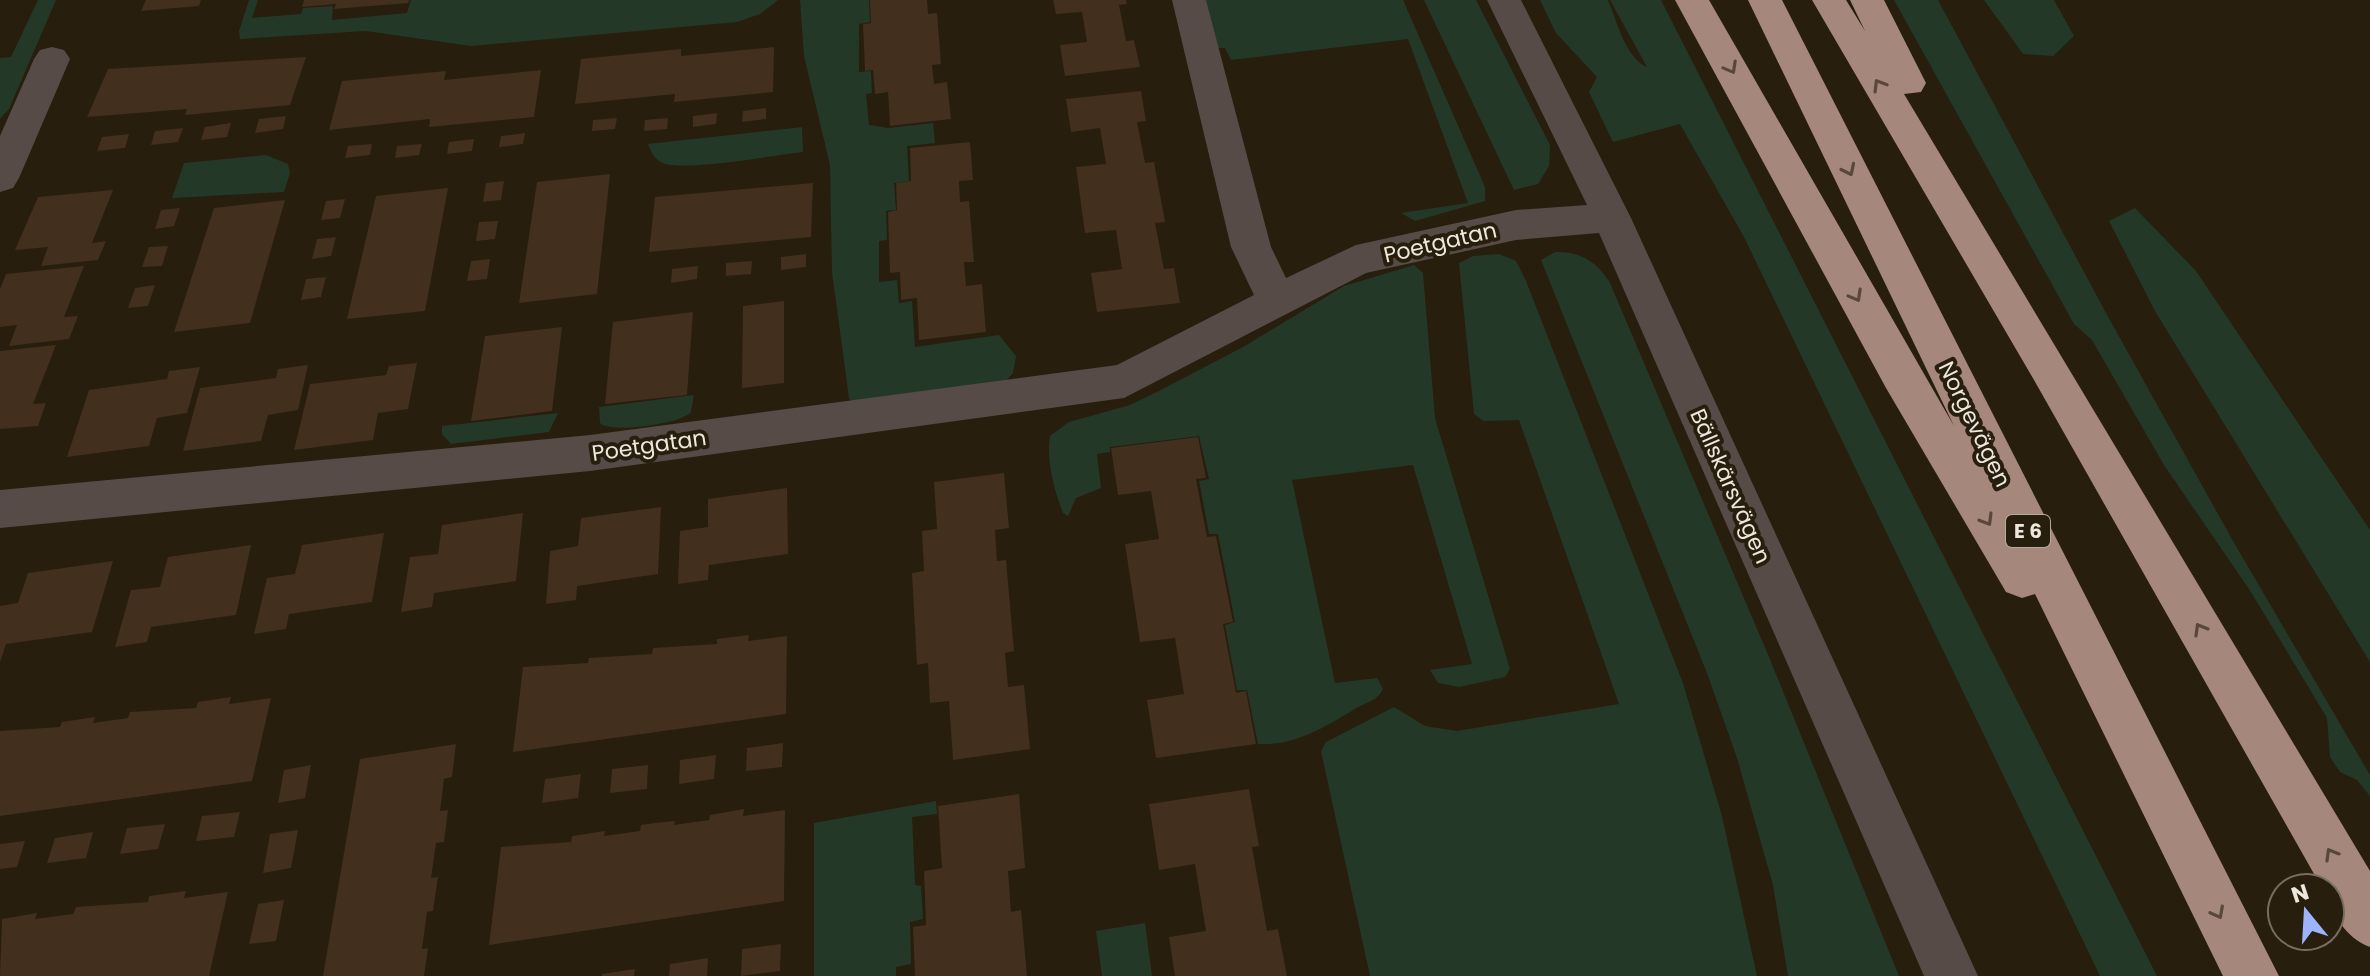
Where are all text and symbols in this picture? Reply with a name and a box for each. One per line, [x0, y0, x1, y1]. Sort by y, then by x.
one-way arrow [1721, 60, 1736, 74]
one-way arrow [1873, 79, 1889, 94]
one-way arrow [1840, 162, 1855, 177]
street label: Poetgatan [1381, 214, 1500, 271]
one-way arrow [1846, 287, 1862, 301]
street label: Norgevägen [1931, 356, 2018, 492]
street label: Bällskärsvägen [1683, 404, 1779, 569]
street label: Poetgatan [590, 422, 708, 469]
one-way arrow [1977, 511, 1993, 526]
road number: E 6 [2006, 515, 2050, 547]
one-way arrow [2194, 623, 2210, 638]
one-way arrow [2325, 848, 2341, 863]
north arrow [2266, 872, 2346, 952]
text: N [2287, 876, 2313, 911]
one-way arrow [2209, 904, 2224, 919]

